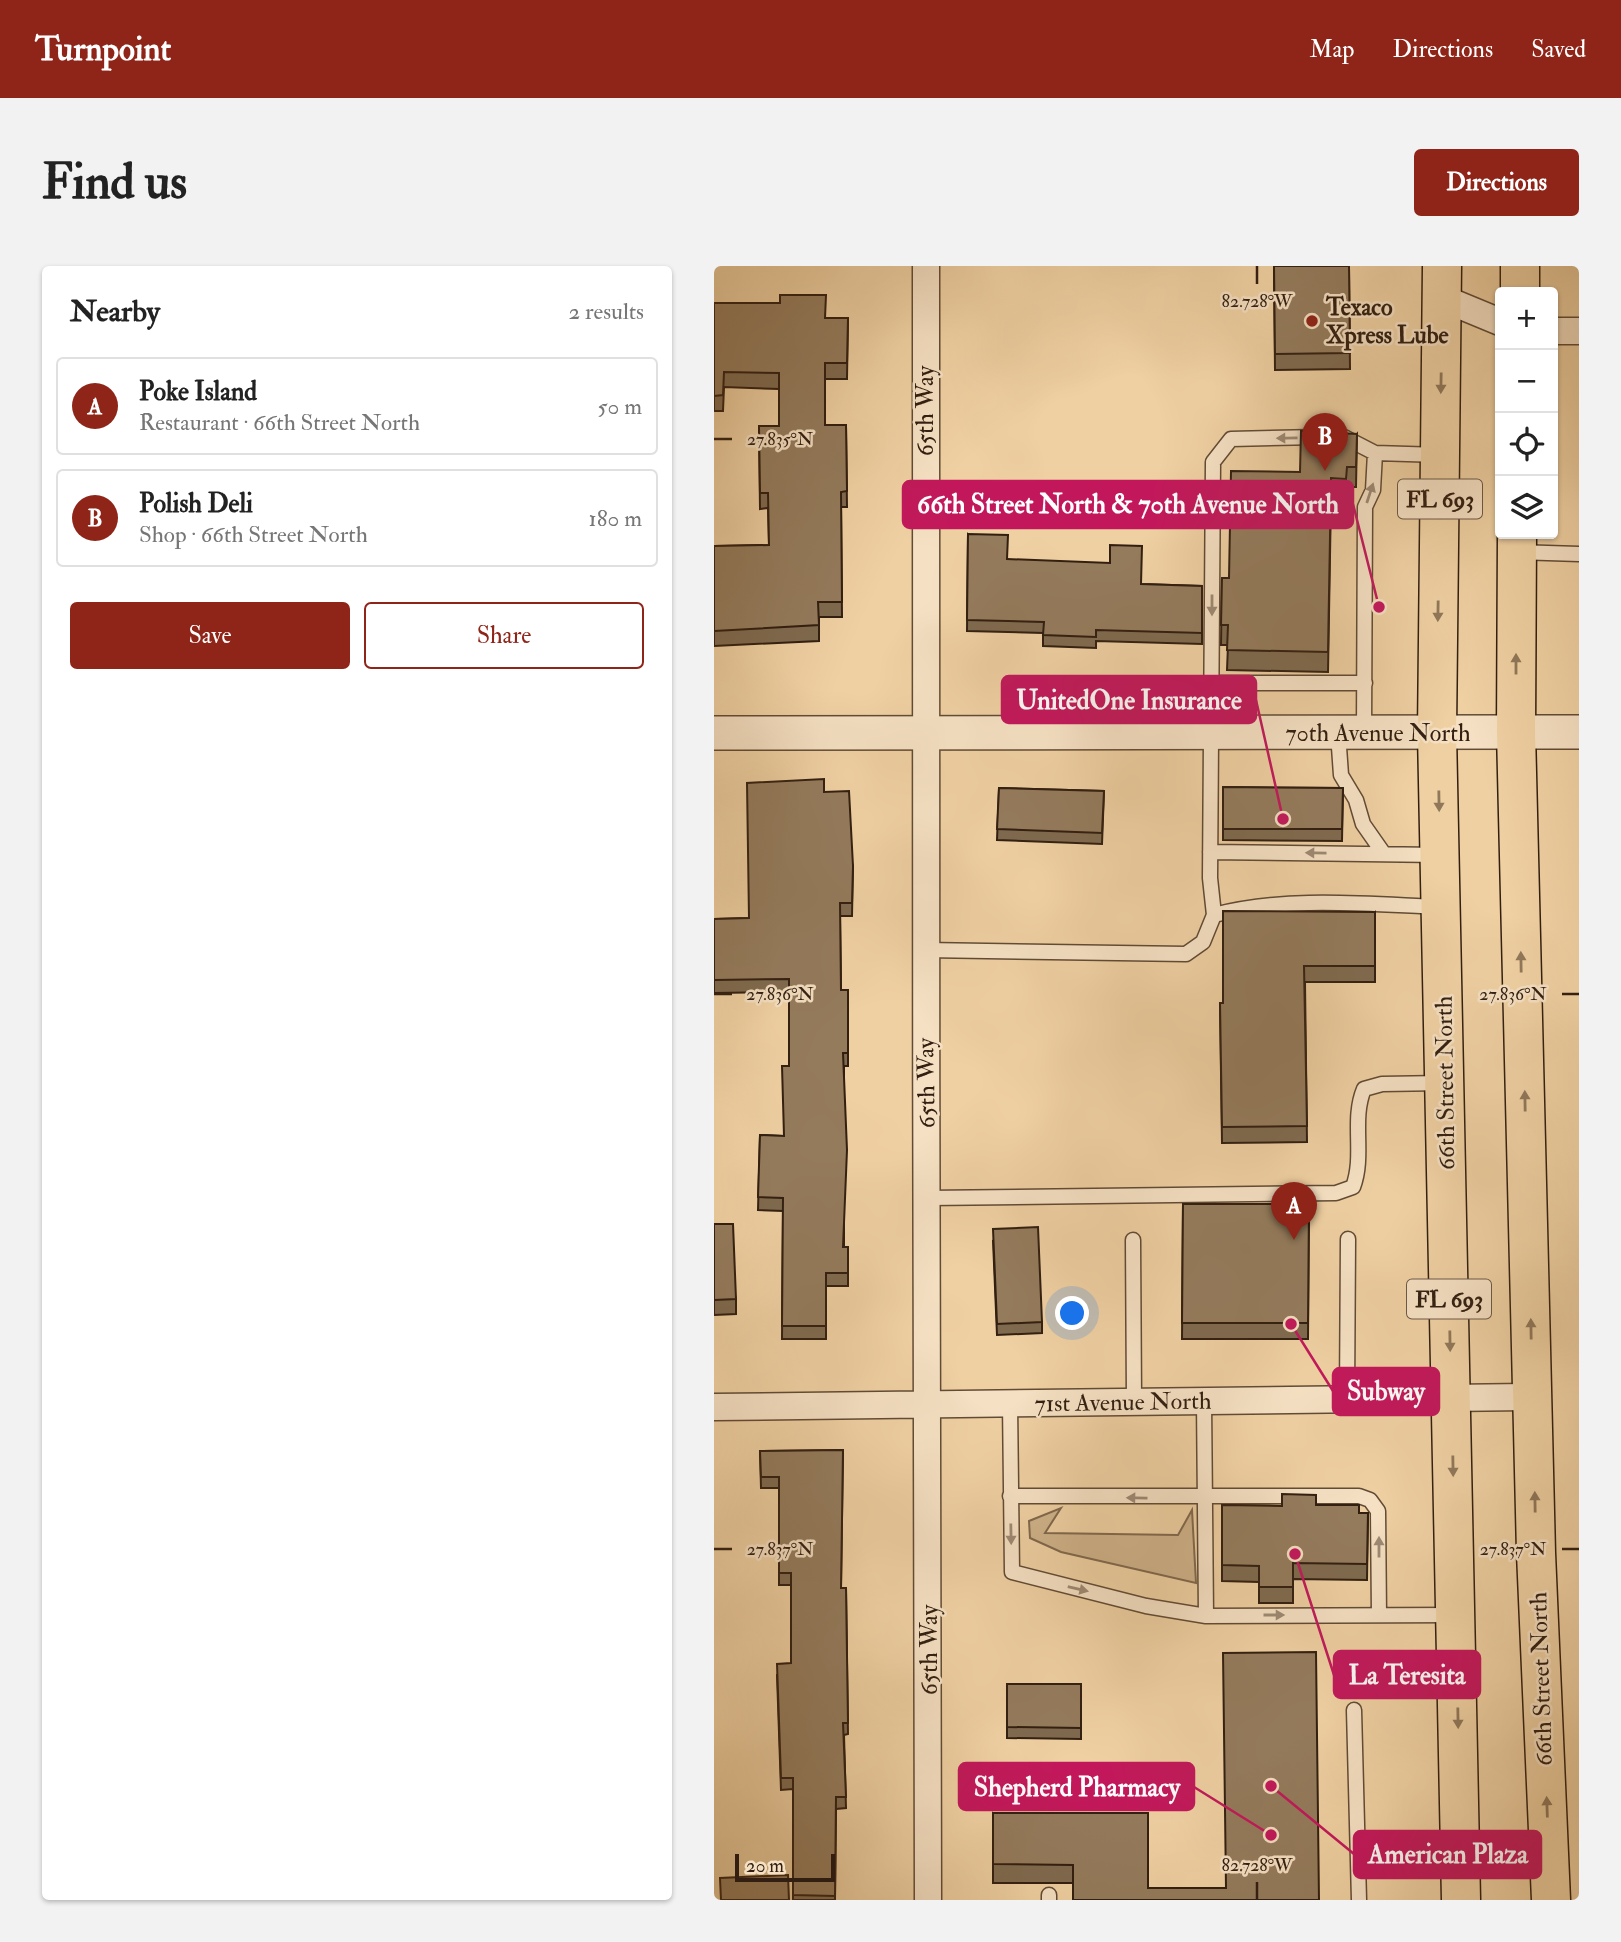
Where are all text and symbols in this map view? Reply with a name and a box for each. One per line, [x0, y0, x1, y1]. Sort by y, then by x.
text: Turnpoint [35, 29, 171, 70]
text: Map [1309, 34, 1354, 65]
text: Directions [1392, 34, 1493, 65]
text: Saved [1531, 34, 1586, 65]
button: Directions [1414, 149, 1579, 216]
text: Find us [42, 152, 187, 213]
map controls [1495, 287, 1558, 539]
button: + [1495, 287, 1558, 350]
text: 82.728°W [1222, 290, 1293, 313]
place label: Texaco Xpress Lube [1325, 292, 1448, 351]
text: Nearby [70, 293, 160, 330]
text: 2 results [569, 297, 644, 326]
marker: Texaco Xpress Lube [1304, 313, 1320, 329]
button: − [1495, 350, 1558, 413]
street label: 65th Way [910, 365, 941, 456]
one-way arrow [1435, 372, 1447, 394]
text: Poke Island [139, 376, 257, 408]
text: A [88, 392, 102, 421]
text: 50 m [598, 392, 642, 421]
text: Restaurant · 66th Street North [139, 408, 420, 437]
pin: B [1302, 413, 1348, 471]
button: locate [1495, 413, 1558, 476]
text: 27.835°N [747, 428, 813, 451]
one-way arrow [1275, 432, 1297, 443]
button: layers [1495, 476, 1558, 539]
road number: FL 693 [1398, 480, 1482, 518]
callout: 66th Street North & 70th Avenue North [903, 481, 1353, 528]
one-way arrow [1365, 483, 1375, 504]
text: Polish Deli [139, 488, 253, 520]
text: 66th Street North & 70th Avenue North [917, 489, 1339, 521]
text: B [87, 504, 103, 533]
text: 180 m [589, 504, 642, 533]
text: Shop · 66th Street North [139, 520, 368, 549]
one-way arrow [1206, 594, 1218, 616]
one-way arrow [1433, 600, 1444, 622]
button: Save [70, 602, 350, 669]
button: Share [364, 602, 644, 669]
one-way arrow [1510, 653, 1522, 675]
callout: UnitedOne Insurance [1002, 676, 1256, 723]
text: UnitedOne Insurance [1016, 685, 1242, 717]
street label: 70th Avenue North [1286, 718, 1471, 749]
one-way arrow [1433, 790, 1445, 812]
one-way arrow [1305, 847, 1327, 859]
one-way arrow [1516, 950, 1527, 972]
text: 27.836°N [746, 983, 814, 1006]
text: 27.836°N [1479, 983, 1547, 1006]
street label: 66th Street North [1428, 995, 1463, 1170]
street label: 65th Way [910, 1037, 943, 1129]
one-way arrow [1519, 1090, 1531, 1112]
pin: A [1271, 1182, 1317, 1240]
road number: FL 693 [1407, 1280, 1491, 1318]
your location [1055, 1296, 1089, 1330]
one-way arrow [1525, 1317, 1536, 1339]
one-way arrow [1444, 1330, 1456, 1352]
callout: Subway [1333, 1368, 1439, 1415]
text: Subway [1347, 1376, 1427, 1409]
street label: 71st Avenue North [1034, 1385, 1212, 1420]
one-way arrow [1447, 1455, 1459, 1477]
one-way arrow [1529, 1491, 1540, 1513]
one-way arrow [1126, 1492, 1148, 1504]
one-way arrow [1006, 1523, 1017, 1545]
one-way arrow [1373, 1536, 1385, 1558]
text: 27.837°N [747, 1538, 813, 1561]
text: 27.837°N [1480, 1538, 1546, 1561]
one-way arrow [1067, 1584, 1089, 1595]
street label: 66th Street North [1523, 1591, 1560, 1767]
street label: 65th Way [914, 1604, 945, 1695]
one-way arrow [1263, 1609, 1285, 1621]
callout: La Teresita [1334, 1651, 1480, 1698]
text: La Teresita [1348, 1660, 1467, 1692]
one-way arrow [1452, 1707, 1464, 1729]
callout: Shepherd Pharmacy [959, 1763, 1194, 1810]
text: Shepherd Pharmacy [974, 1772, 1182, 1805]
one-way arrow [1541, 1796, 1552, 1818]
callout: American Plaza [1354, 1831, 1541, 1878]
text: American Plaza [1367, 1839, 1529, 1871]
scale bar [735, 1851, 835, 1883]
text: 20 m [746, 1854, 784, 1878]
text: 82.728°W [1222, 1854, 1293, 1877]

